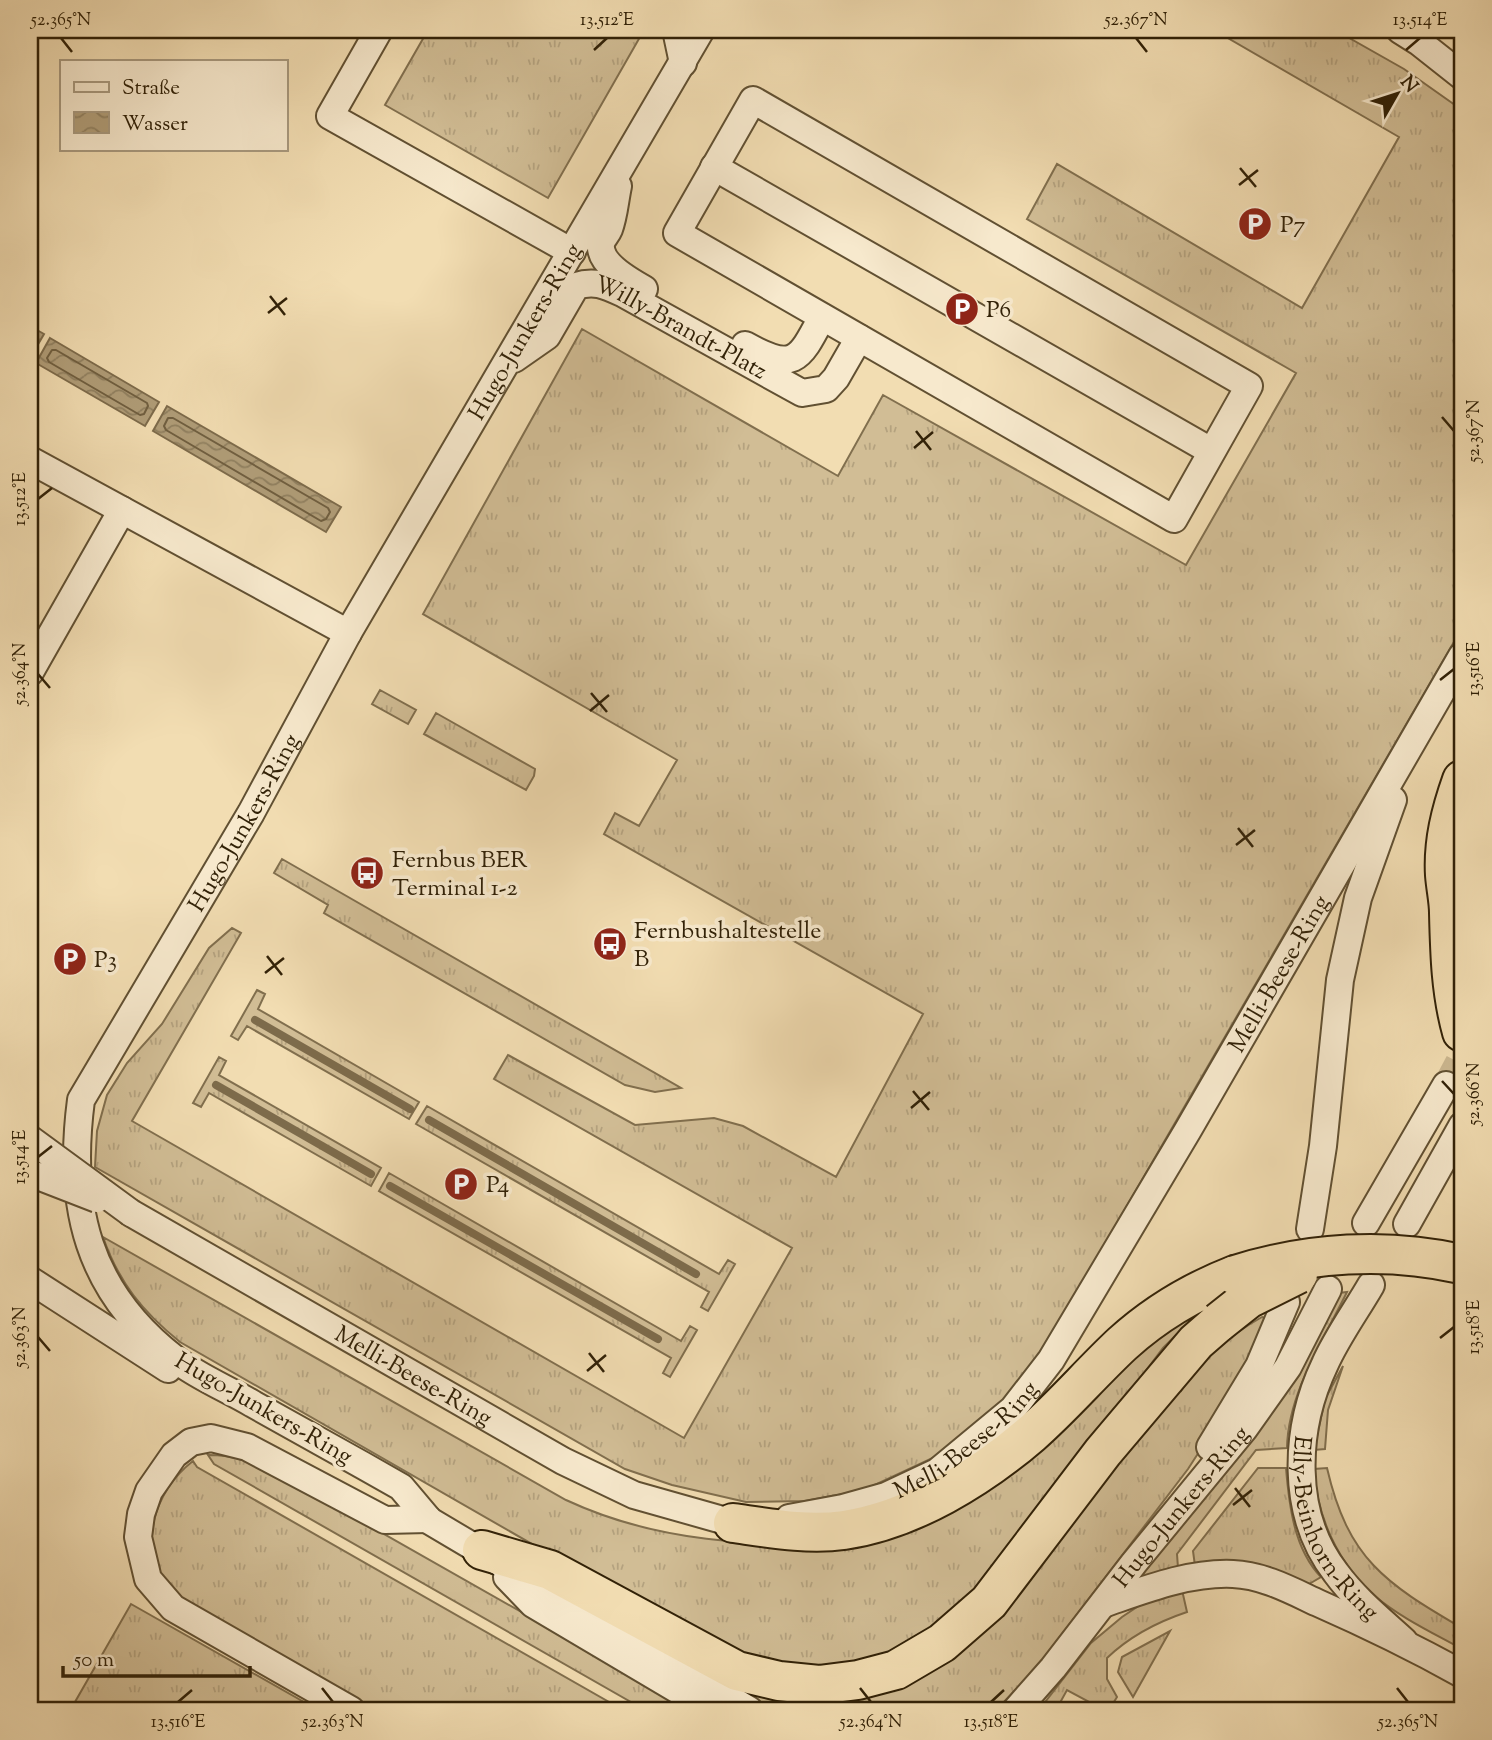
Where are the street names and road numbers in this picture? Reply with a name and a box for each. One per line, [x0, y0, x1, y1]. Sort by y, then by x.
street label: Hugo-Junkers-Ring [461, 237, 592, 427]
street label: Willy-Brandt-Platz [589, 268, 773, 389]
street label: Hugo-Junkers-Ring [181, 728, 310, 919]
street label: Melli-Beese-Ring [1221, 889, 1339, 1060]
street label: Melli-Beese-Ring [327, 1318, 498, 1436]
street label: Hugo-Junkers-Ring [168, 1345, 358, 1475]
street label: Melli-Beese-Ring [889, 1374, 1048, 1509]
street label: Hugo-Junkers-Ring [1106, 1419, 1259, 1596]
street label: Elly-Beinhorn-Ring [1283, 1434, 1386, 1629]

